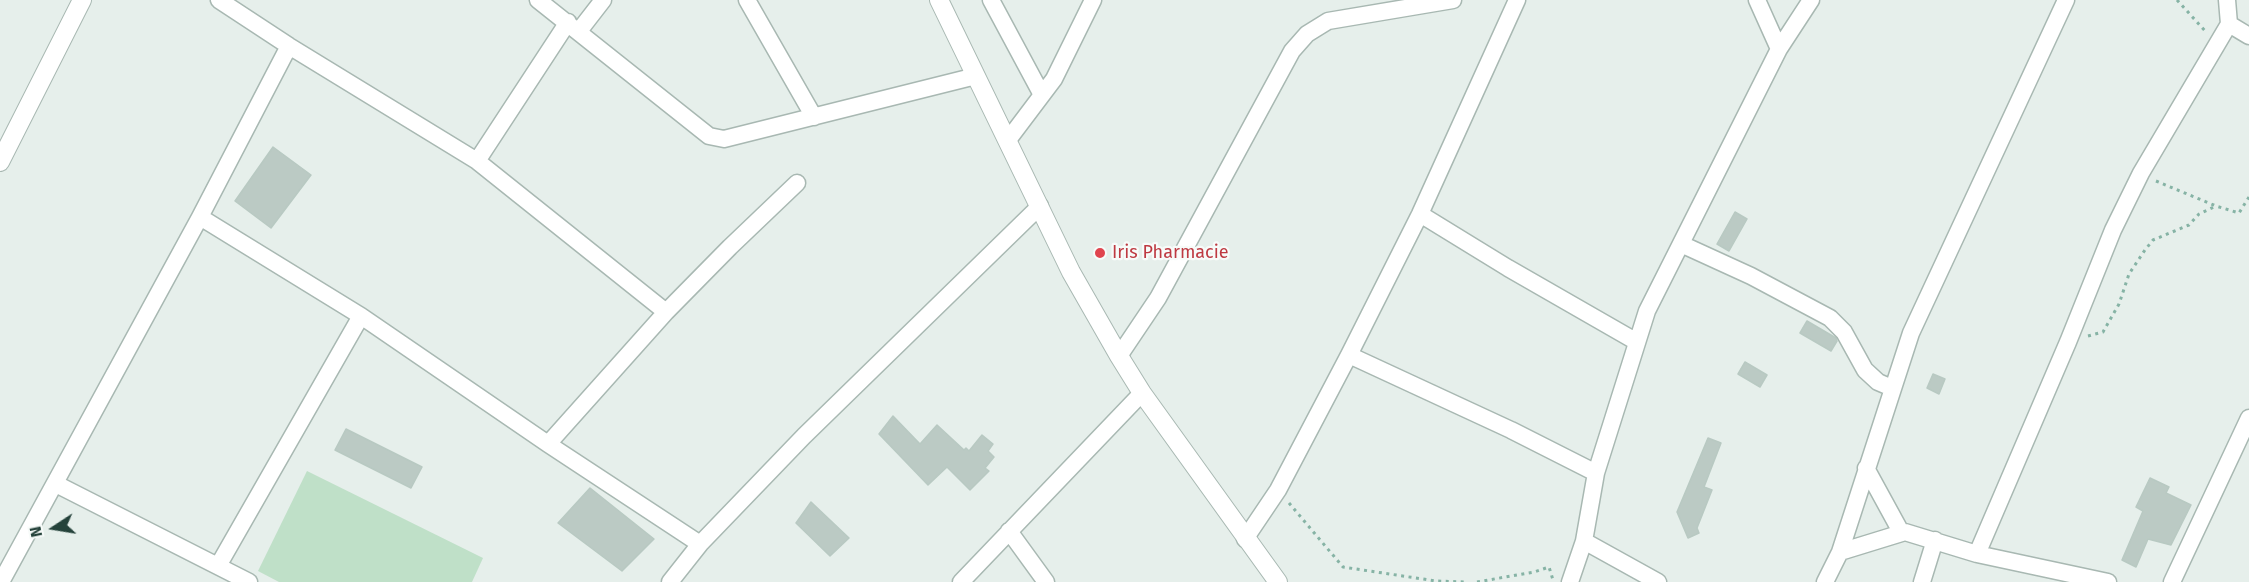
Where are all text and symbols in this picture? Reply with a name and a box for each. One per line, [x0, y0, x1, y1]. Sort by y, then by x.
place label: Iris Pharmacie [1112, 242, 1229, 264]
marker: Iris Pharmacie [1093, 246, 1107, 260]
north arrow [24, 498, 84, 558]
text: N [26, 525, 46, 539]

